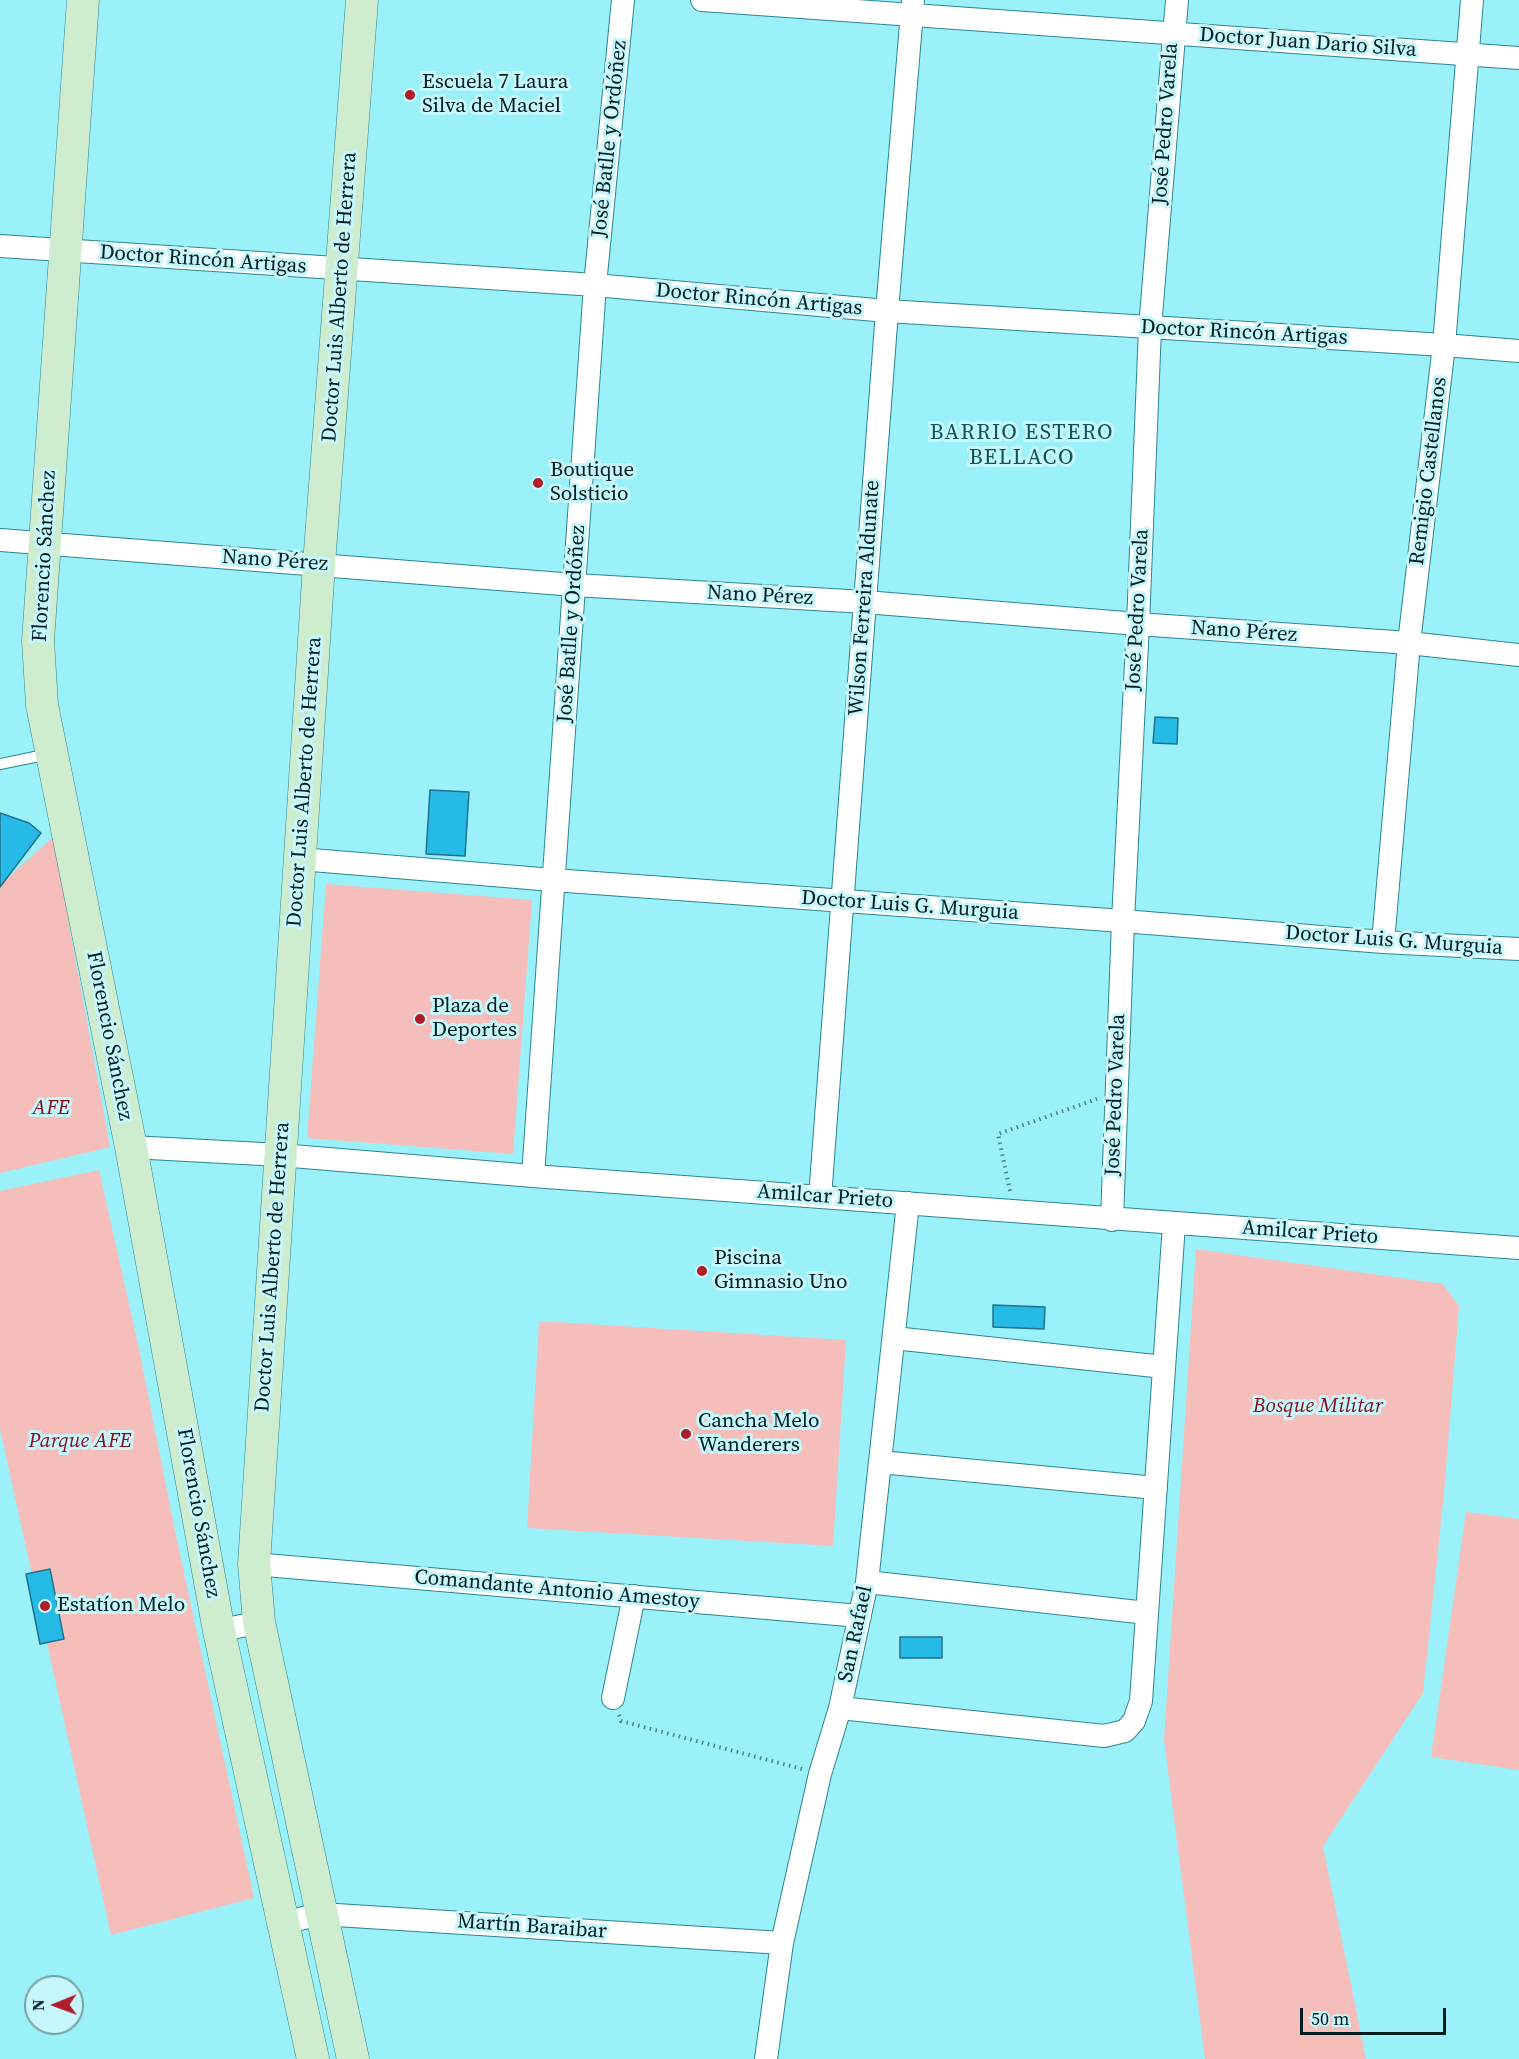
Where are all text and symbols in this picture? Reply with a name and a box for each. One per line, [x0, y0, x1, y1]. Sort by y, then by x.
street label: Doctor Juan Dario Silva [1199, 23, 1417, 63]
street label: José Batlle y Ordóñez [587, 39, 633, 239]
street label: José Pedro Varela [1148, 42, 1184, 206]
place label: Escuela 7 Laura Silva de Maciel [422, 70, 568, 120]
marker: Escuela 7 Laura Silva de Maciel [403, 88, 417, 102]
street label: Doctor Luis Alberto de Herrera [317, 151, 363, 443]
street label: Doctor Rincón Artigas [99, 240, 307, 280]
street label: Doctor Rincón Artigas [655, 278, 863, 322]
street label: Doctor Rincón Artigas [1140, 315, 1348, 351]
street label: Remigio Castellanos [1405, 375, 1453, 567]
district label: BARRIO ESTERO BELLACO [930, 420, 1114, 472]
place label: Boutique Solsticio [550, 458, 634, 508]
street label: Florencio Sánchez [28, 469, 62, 643]
marker: Boutique Solsticio [531, 476, 545, 490]
street label: Wilson Ferreira Aldunate [844, 479, 886, 717]
street label: José Batlle y Ordóñez [553, 524, 591, 724]
street label: José Pedro Varela [1121, 528, 1155, 692]
street label: Nano Pérez [221, 545, 329, 577]
street label: Nano Pérez [706, 581, 814, 611]
street label: Nano Pérez [1190, 616, 1298, 648]
street label: Doctor Luis Alberto de Herrera [282, 636, 328, 928]
street label: Doctor Luis G. Murguia [800, 886, 1020, 926]
street label: Doctor Luis G. Murguia [1284, 921, 1504, 961]
street label: Florencio Sánchez [80, 949, 138, 1123]
place label: Plaza de Deportes [432, 994, 517, 1044]
marker: Plaza de Deportes [413, 1012, 427, 1026]
street label: José Pedro Varela [1101, 1013, 1131, 1177]
park label: AFE [32, 1096, 70, 1122]
street label: Doctor Luis Alberto de Herrera [250, 1121, 296, 1413]
street label: Amilcar Prieto [756, 1180, 894, 1214]
street label: Amilcar Prieto [1241, 1216, 1379, 1250]
place label: Piscina Gimnasio Uno [714, 1246, 848, 1296]
marker: Piscina Gimnasio Uno [695, 1264, 709, 1278]
park label: Bosque Militar [1253, 1394, 1383, 1420]
place label: Cancha Melo Wanderers [698, 1409, 820, 1459]
street label: Florencio Sánchez [171, 1426, 225, 1600]
marker: Cancha Melo Wanderers [679, 1427, 693, 1441]
park label: Parque AFE [28, 1429, 132, 1455]
street label: Comandante Antonio Amestoy [413, 1565, 701, 1615]
street label: San Rafael [833, 1583, 879, 1685]
place label: Estatíon Melo [57, 1593, 185, 1619]
marker: Estatíon Melo [38, 1599, 52, 1613]
street label: Martín Baraibar [456, 1909, 608, 1945]
north arrow [24, 1975, 84, 2035]
scale bar [1303, 1996, 1448, 2034]
text: N [27, 1999, 49, 2011]
text: 50 m [1311, 2006, 1349, 2031]

